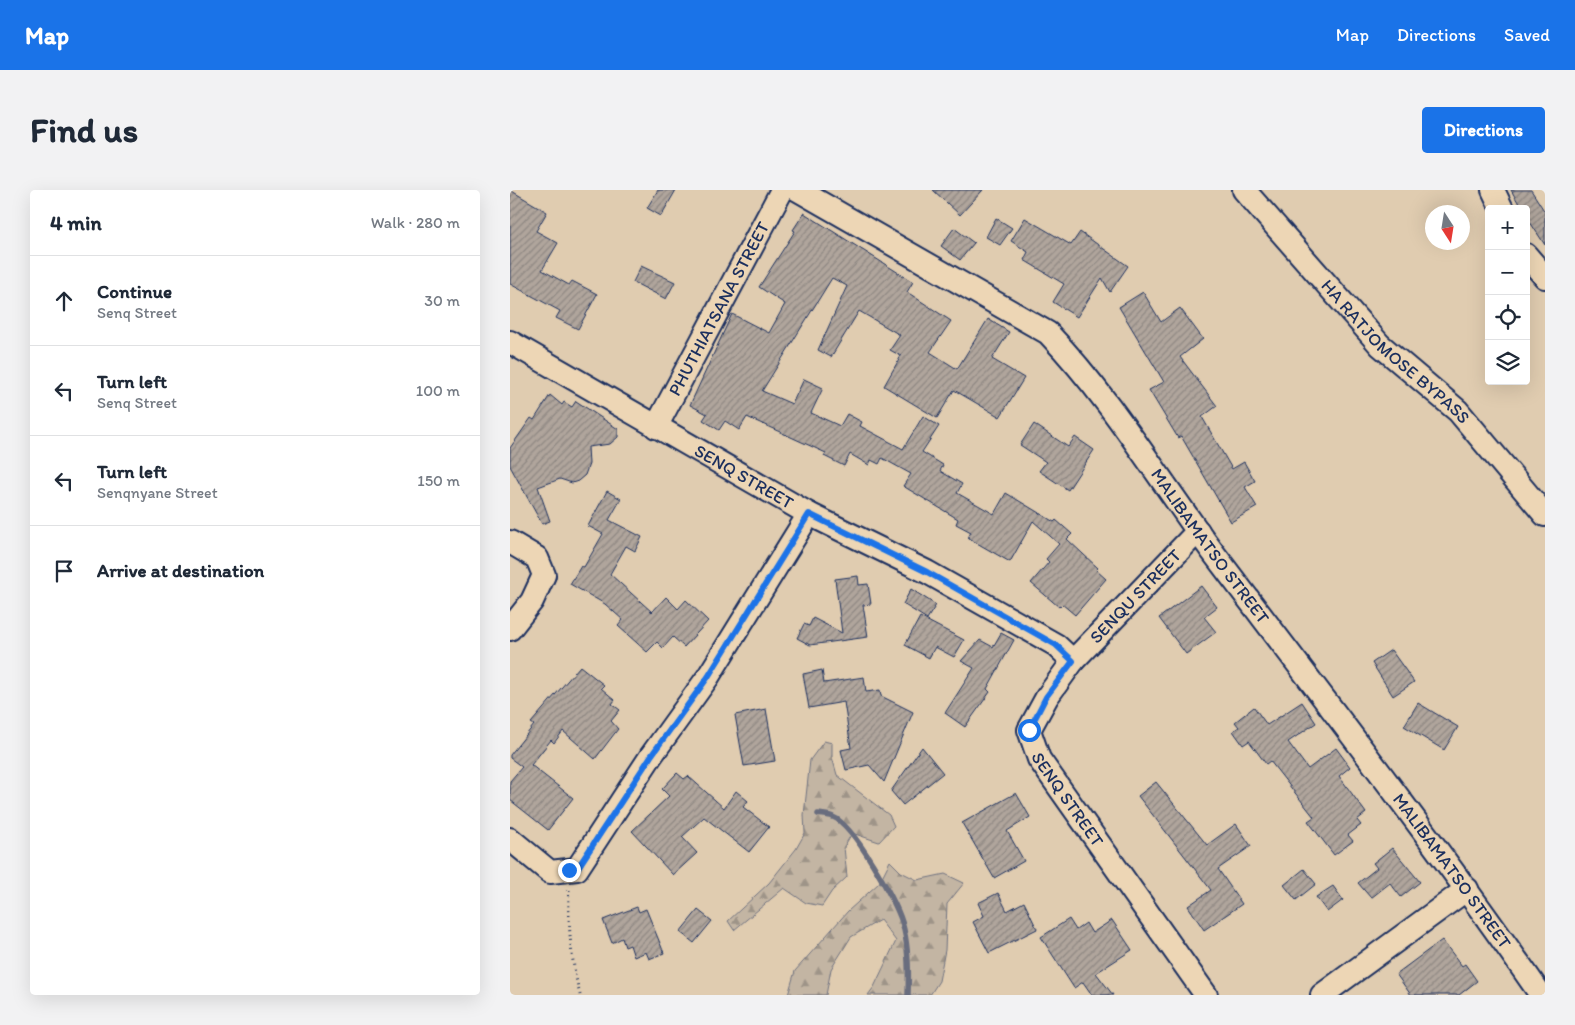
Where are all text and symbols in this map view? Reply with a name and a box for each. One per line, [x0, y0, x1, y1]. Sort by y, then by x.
text: Map [25, 21, 69, 50]
text: Map [1336, 24, 1369, 46]
text: Directions [1397, 24, 1476, 46]
text: Saved [1504, 24, 1550, 46]
button: Directions [1422, 107, 1545, 153]
text: Find us [30, 109, 138, 151]
north arrow [1425, 205, 1470, 250]
map controls [1485, 205, 1530, 385]
button: + [1485, 205, 1530, 250]
text: 4 min [50, 210, 102, 235]
text: Walk · 280 m [371, 213, 460, 232]
street label: PHUTHIATSANA STREET [664, 218, 774, 400]
button: − [1485, 250, 1530, 295]
street label: HA RATJOMOSE BYPASS [1317, 275, 1475, 428]
text: Continue [97, 280, 172, 303]
icon: ahead [50, 287, 78, 315]
text: 30 m [424, 291, 460, 310]
button: locate [1485, 295, 1530, 340]
text: Senq Street [97, 303, 177, 322]
button: layers [1485, 340, 1530, 385]
text: Turn left [97, 370, 167, 393]
icon: left [50, 377, 78, 405]
text: 100 m [416, 381, 460, 400]
text: Senq Street [97, 393, 177, 412]
street label: SENQ STREET [691, 439, 798, 514]
text: Turn left [97, 460, 167, 483]
street label: MALIBAMATSO STREET [1146, 464, 1274, 628]
icon: left [50, 467, 78, 495]
text: 150 m [417, 471, 460, 490]
text: Senqnyane Street [97, 483, 218, 502]
street label: SENQU STREET [1085, 544, 1186, 648]
icon: arrive [50, 557, 78, 585]
text: Arrive at destination [97, 559, 264, 582]
route start [1018, 719, 1041, 742]
street label: SENQ STREET [1027, 750, 1108, 851]
street label: MALIBAMATSO STREET [1388, 789, 1516, 953]
route end [558, 859, 581, 882]

